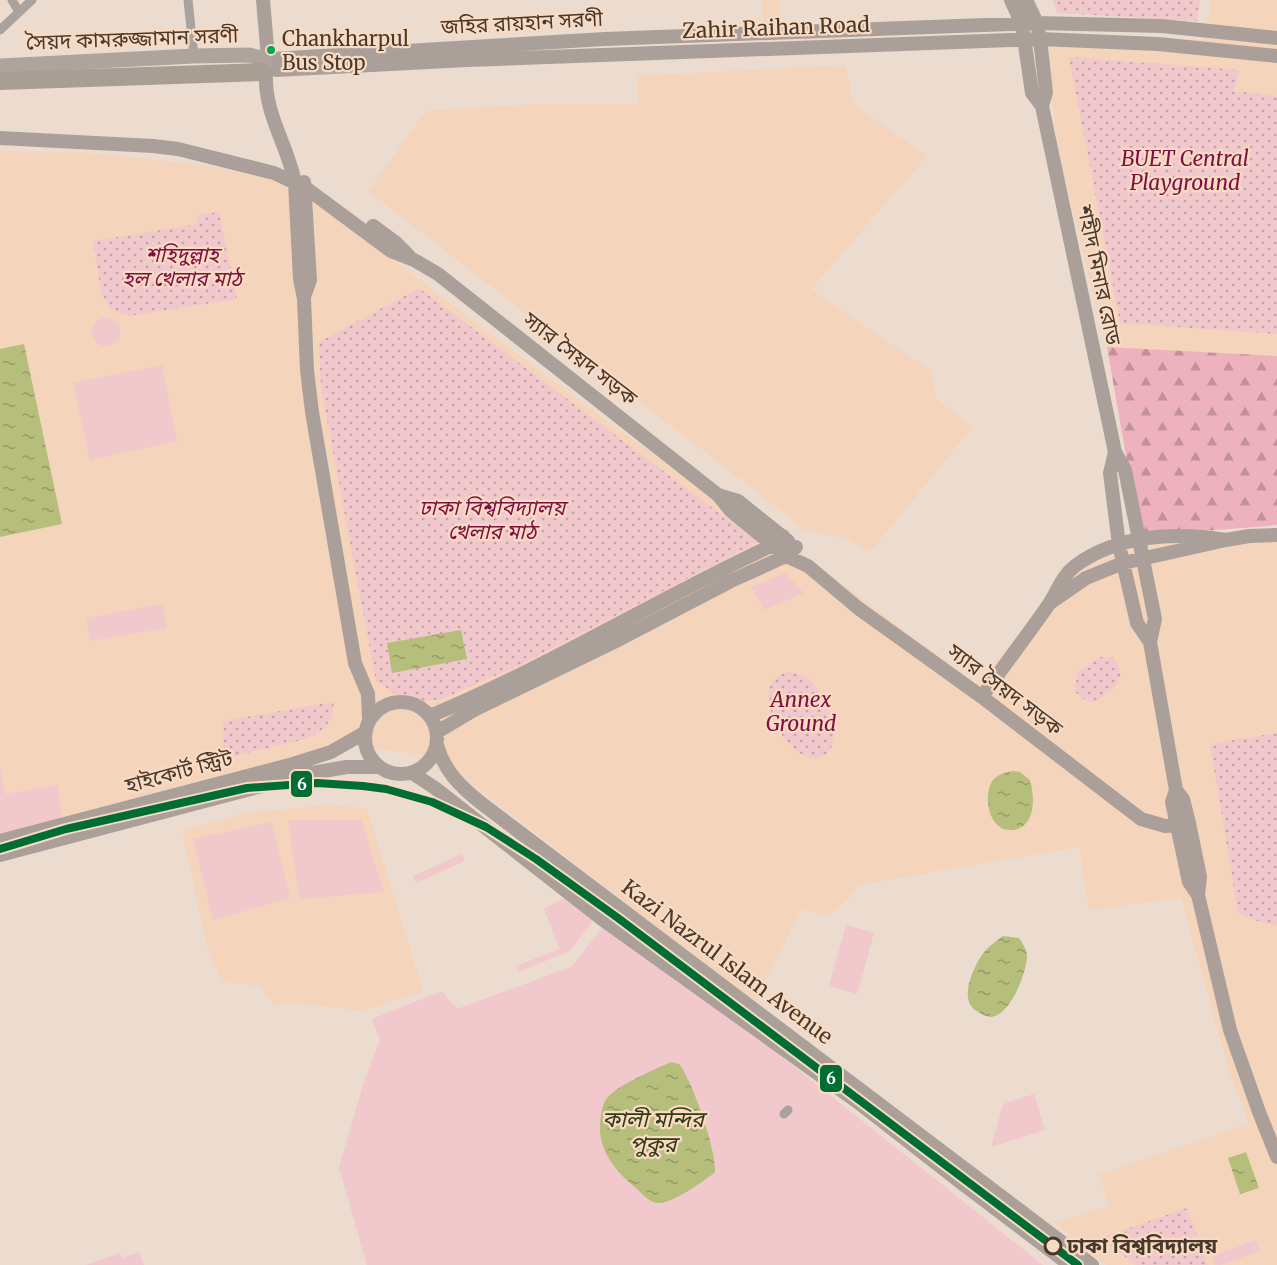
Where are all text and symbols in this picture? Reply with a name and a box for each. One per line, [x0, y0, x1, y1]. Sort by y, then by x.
street label: জহির রায়হান সরণী [439, 5, 604, 40]
street label: Zahir Raihan Road [682, 11, 871, 44]
street label: সৈয়দ কামরুজ্জামান সরণী [24, 21, 239, 56]
place label: Chankharpul Bus Stop [282, 26, 409, 75]
marker: Chankharpul Bus Stop [265, 44, 277, 56]
park label: BUET Central Playground [1121, 145, 1249, 196]
street label: শহীদ মিনার রোড [1071, 201, 1128, 348]
park label: শহিদুল্লাহ হল খেলার মাঠ [122, 241, 245, 292]
street label: স্যার সৈয়দ সড়ক [517, 305, 644, 412]
park label: ঢাকা বিশ্ববিদ্যালয় খেলার মাঠ [419, 494, 569, 545]
street label: স্যার সৈয়দ সড়ক [942, 637, 1069, 742]
park label: Annex Ground [766, 686, 836, 737]
street label: হাইকোর্ট স্ট্রিট [121, 744, 236, 799]
line badge: 6 [290, 770, 313, 798]
text: 6 [297, 774, 307, 794]
street label: Kazi Nazrul Islam Avenue [616, 873, 838, 1050]
line badge: 6 [819, 1064, 843, 1093]
text: 6 [826, 1068, 836, 1088]
water label: কালী মন্দির পুকুর [602, 1105, 708, 1158]
place label: ঢাকা বিশ্ববিদ্যালয় [1066, 1232, 1218, 1259]
marker: ঢাকা বিশ্ববিদ্যালয় [1044, 1237, 1062, 1255]

